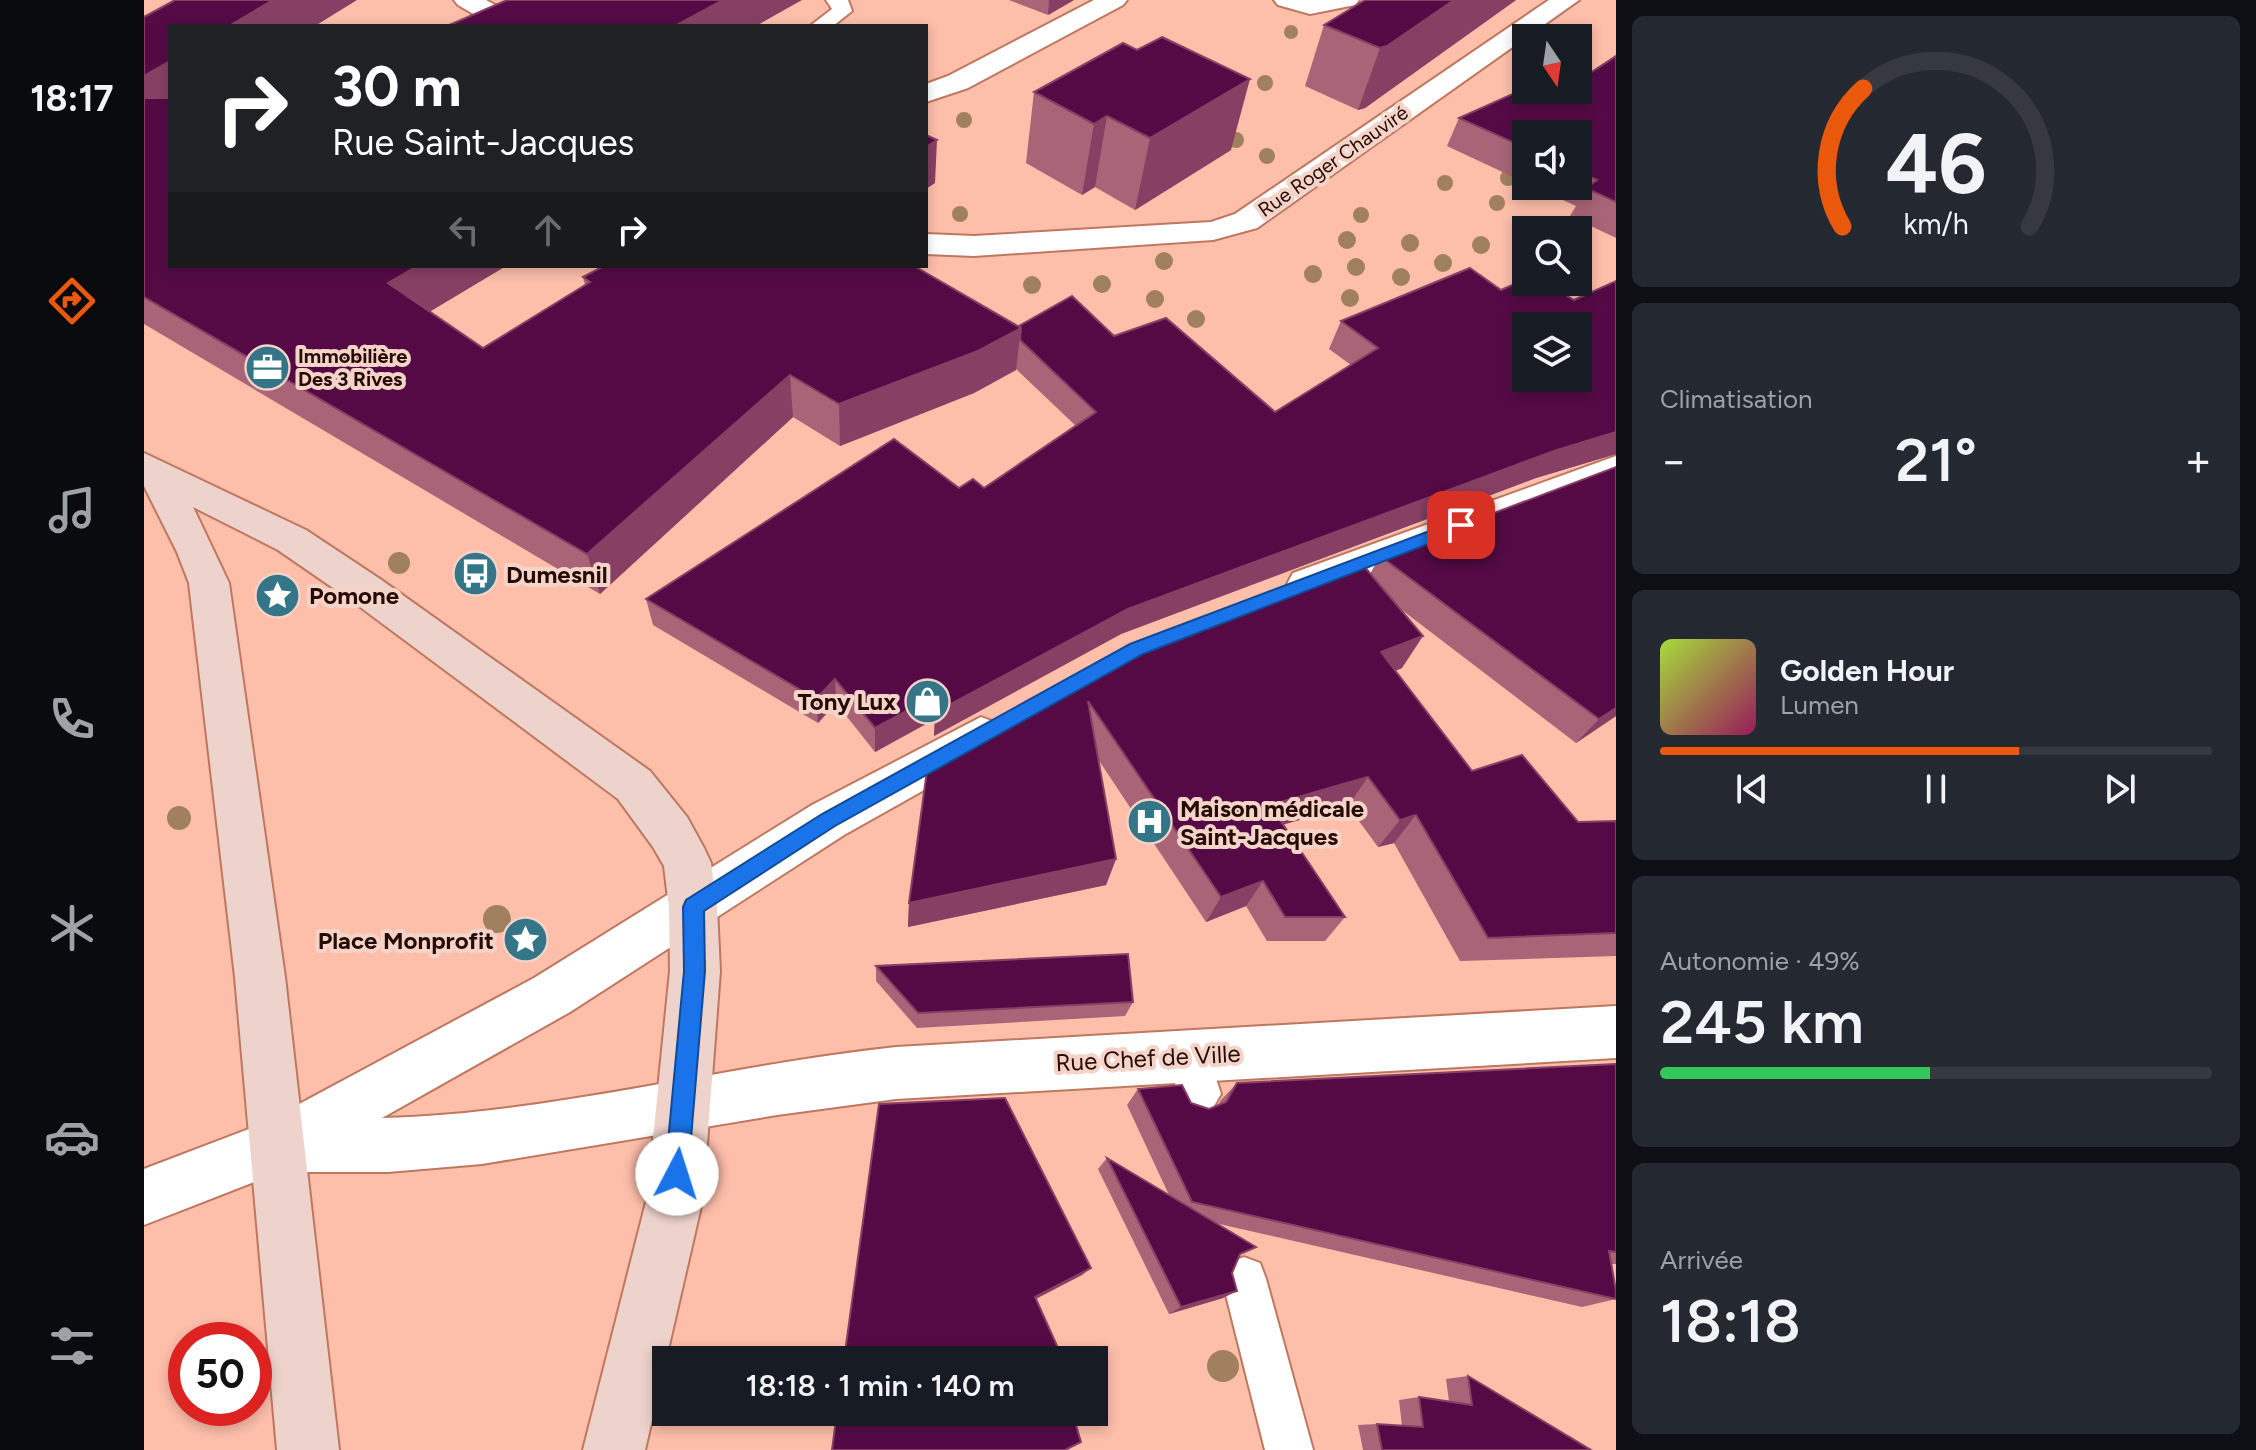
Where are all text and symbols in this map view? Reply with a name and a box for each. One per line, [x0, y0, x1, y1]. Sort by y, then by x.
north arrow [1512, 24, 1592, 104]
map controls [1512, 24, 1592, 392]
text: 30 m [332, 53, 462, 120]
icon: right [200, 56, 304, 160]
text: 18:17 [30, 77, 114, 120]
street label: Rue Roger Chauviré [1253, 100, 1413, 222]
text: 46 [1886, 114, 1986, 214]
button: sound [1512, 120, 1592, 200]
text: Rue Saint-Jacques [332, 121, 634, 164]
icon: left [442, 208, 486, 252]
icon: ahead [526, 208, 570, 252]
icon: right [610, 208, 654, 252]
text: km/h [1903, 208, 1969, 242]
button: search [1512, 216, 1592, 296]
icon: directions [44, 273, 100, 329]
button: layers [1512, 312, 1592, 392]
office icon: Immobilière Des 3 Rives [243, 343, 291, 391]
place label: Immobilière Des 3 Rives [298, 344, 407, 391]
text: Climatisation [1660, 383, 1813, 415]
text: 21° [1895, 424, 1977, 496]
text: − [1660, 434, 1687, 487]
text: + [2185, 434, 2212, 487]
icon: music [44, 482, 100, 538]
pin [1427, 491, 1495, 559]
icon: arrive [1439, 503, 1483, 547]
bus stop icon: Dumesnil [451, 550, 499, 598]
place label: Dumesnil [506, 560, 608, 589]
place icon: Pomone [254, 571, 302, 619]
place label: Pomone [309, 581, 399, 610]
text: Golden Hour [1780, 652, 1954, 689]
shop icon: Tony Lux [903, 677, 951, 725]
place label: Tony Lux [797, 687, 896, 716]
text: Lumen [1780, 689, 1859, 721]
icon: phone [44, 691, 100, 747]
icon: previous [1730, 767, 1774, 811]
icon: pause [1914, 767, 1958, 811]
icon: next [2098, 767, 2142, 811]
place label: Maison médicale Saint-Jacques [1180, 794, 1364, 851]
hospital icon: Maison médicale Saint-Jacques [1125, 798, 1173, 846]
icon: climate [44, 900, 100, 956]
place icon: Place Monprofit [501, 916, 549, 964]
place label: Place Monprofit [318, 926, 494, 955]
text: Autonomie · 49% [1660, 945, 1860, 977]
text: 245 km [1660, 986, 1864, 1058]
street label: Rue Chef de Ville [1055, 1039, 1241, 1077]
icon: car [44, 1109, 100, 1165]
position arrow [635, 1132, 719, 1216]
text: Arrivée [1660, 1244, 1743, 1276]
text: 18:18 [1660, 1285, 1801, 1357]
icon: filters [44, 1318, 100, 1374]
speed limit sign: 50 [168, 1322, 272, 1426]
text: 18:18 · 1 min · 140 m [746, 1367, 1014, 1404]

